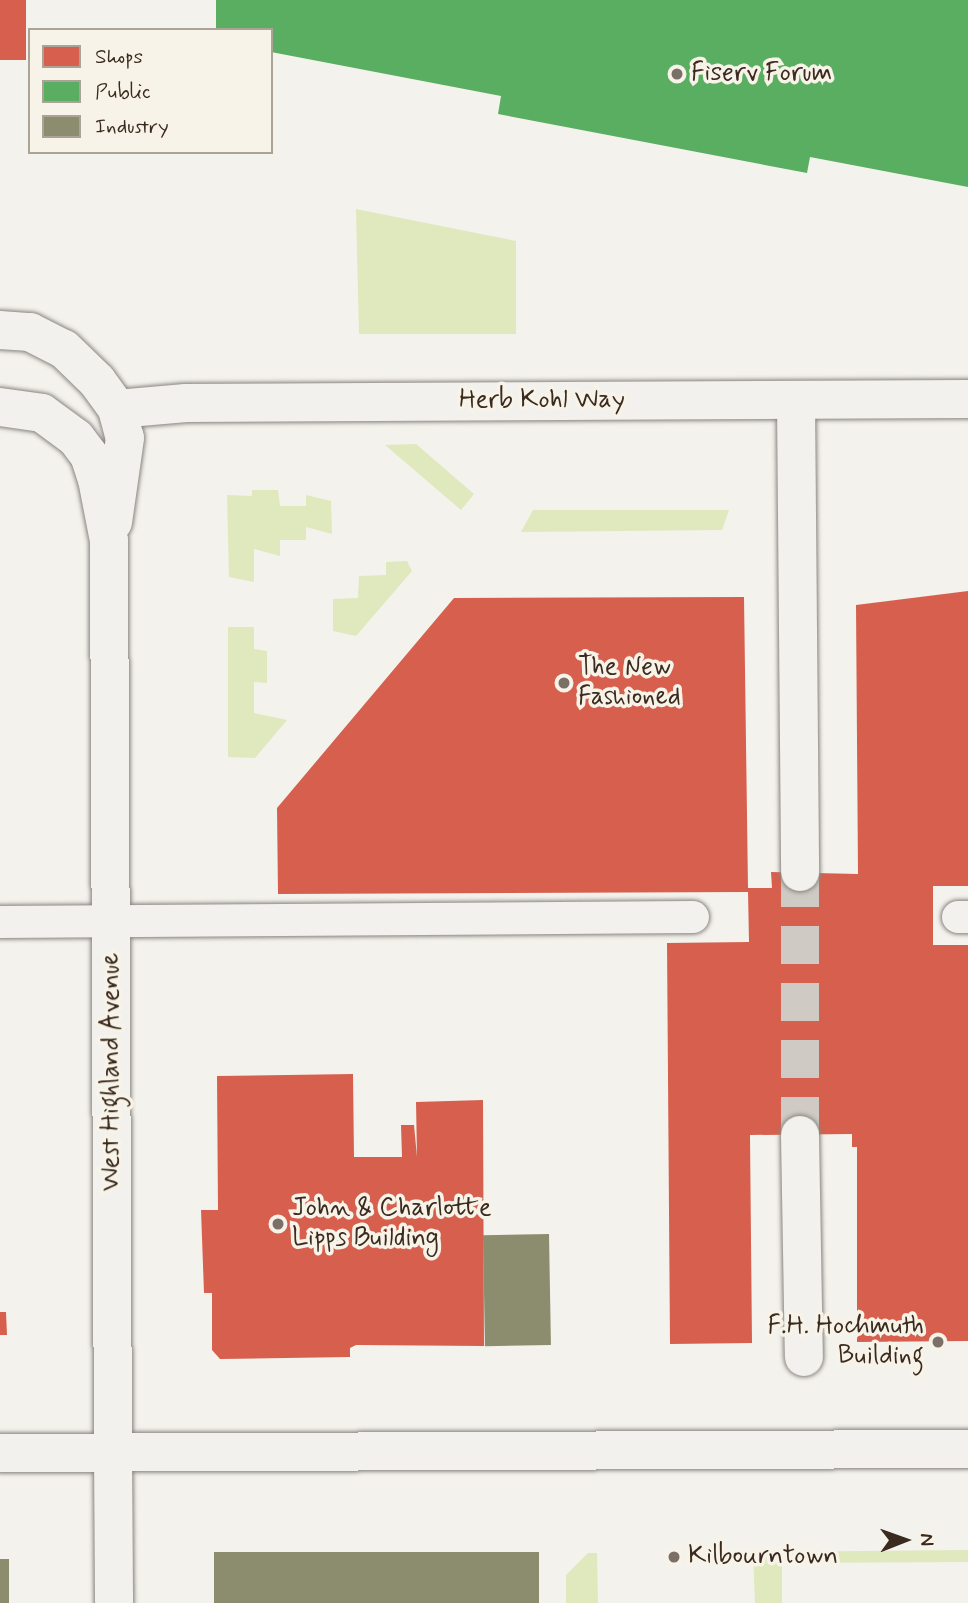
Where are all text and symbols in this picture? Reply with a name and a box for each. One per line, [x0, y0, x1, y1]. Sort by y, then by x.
legend [28, 28, 273, 154]
text: Shops [95, 43, 143, 71]
place label: Fiserv Forum [691, 58, 838, 90]
marker: Fiserv Forum [669, 66, 685, 82]
text: Public [95, 78, 151, 106]
text: Industry [95, 113, 169, 141]
street label: Herb Kohl Way [459, 385, 625, 417]
place label: The New Fashioned [578, 652, 681, 714]
marker: The New Fashioned [556, 675, 572, 691]
street label: West Highland Avenue [96, 951, 128, 1193]
place label: John & Charlotte Lipps Building [292, 1193, 491, 1254]
marker: John & Charlotte Lipps Building [270, 1216, 286, 1232]
place label: F.H. Hochmuth Building [767, 1311, 924, 1372]
marker: F.H. Hochmuth Building [930, 1334, 946, 1350]
north arrow [870, 1505, 940, 1575]
text: N [914, 1533, 939, 1546]
place label: Kilbourntown [688, 1541, 838, 1573]
marker: Kilbourntown [666, 1549, 682, 1565]

